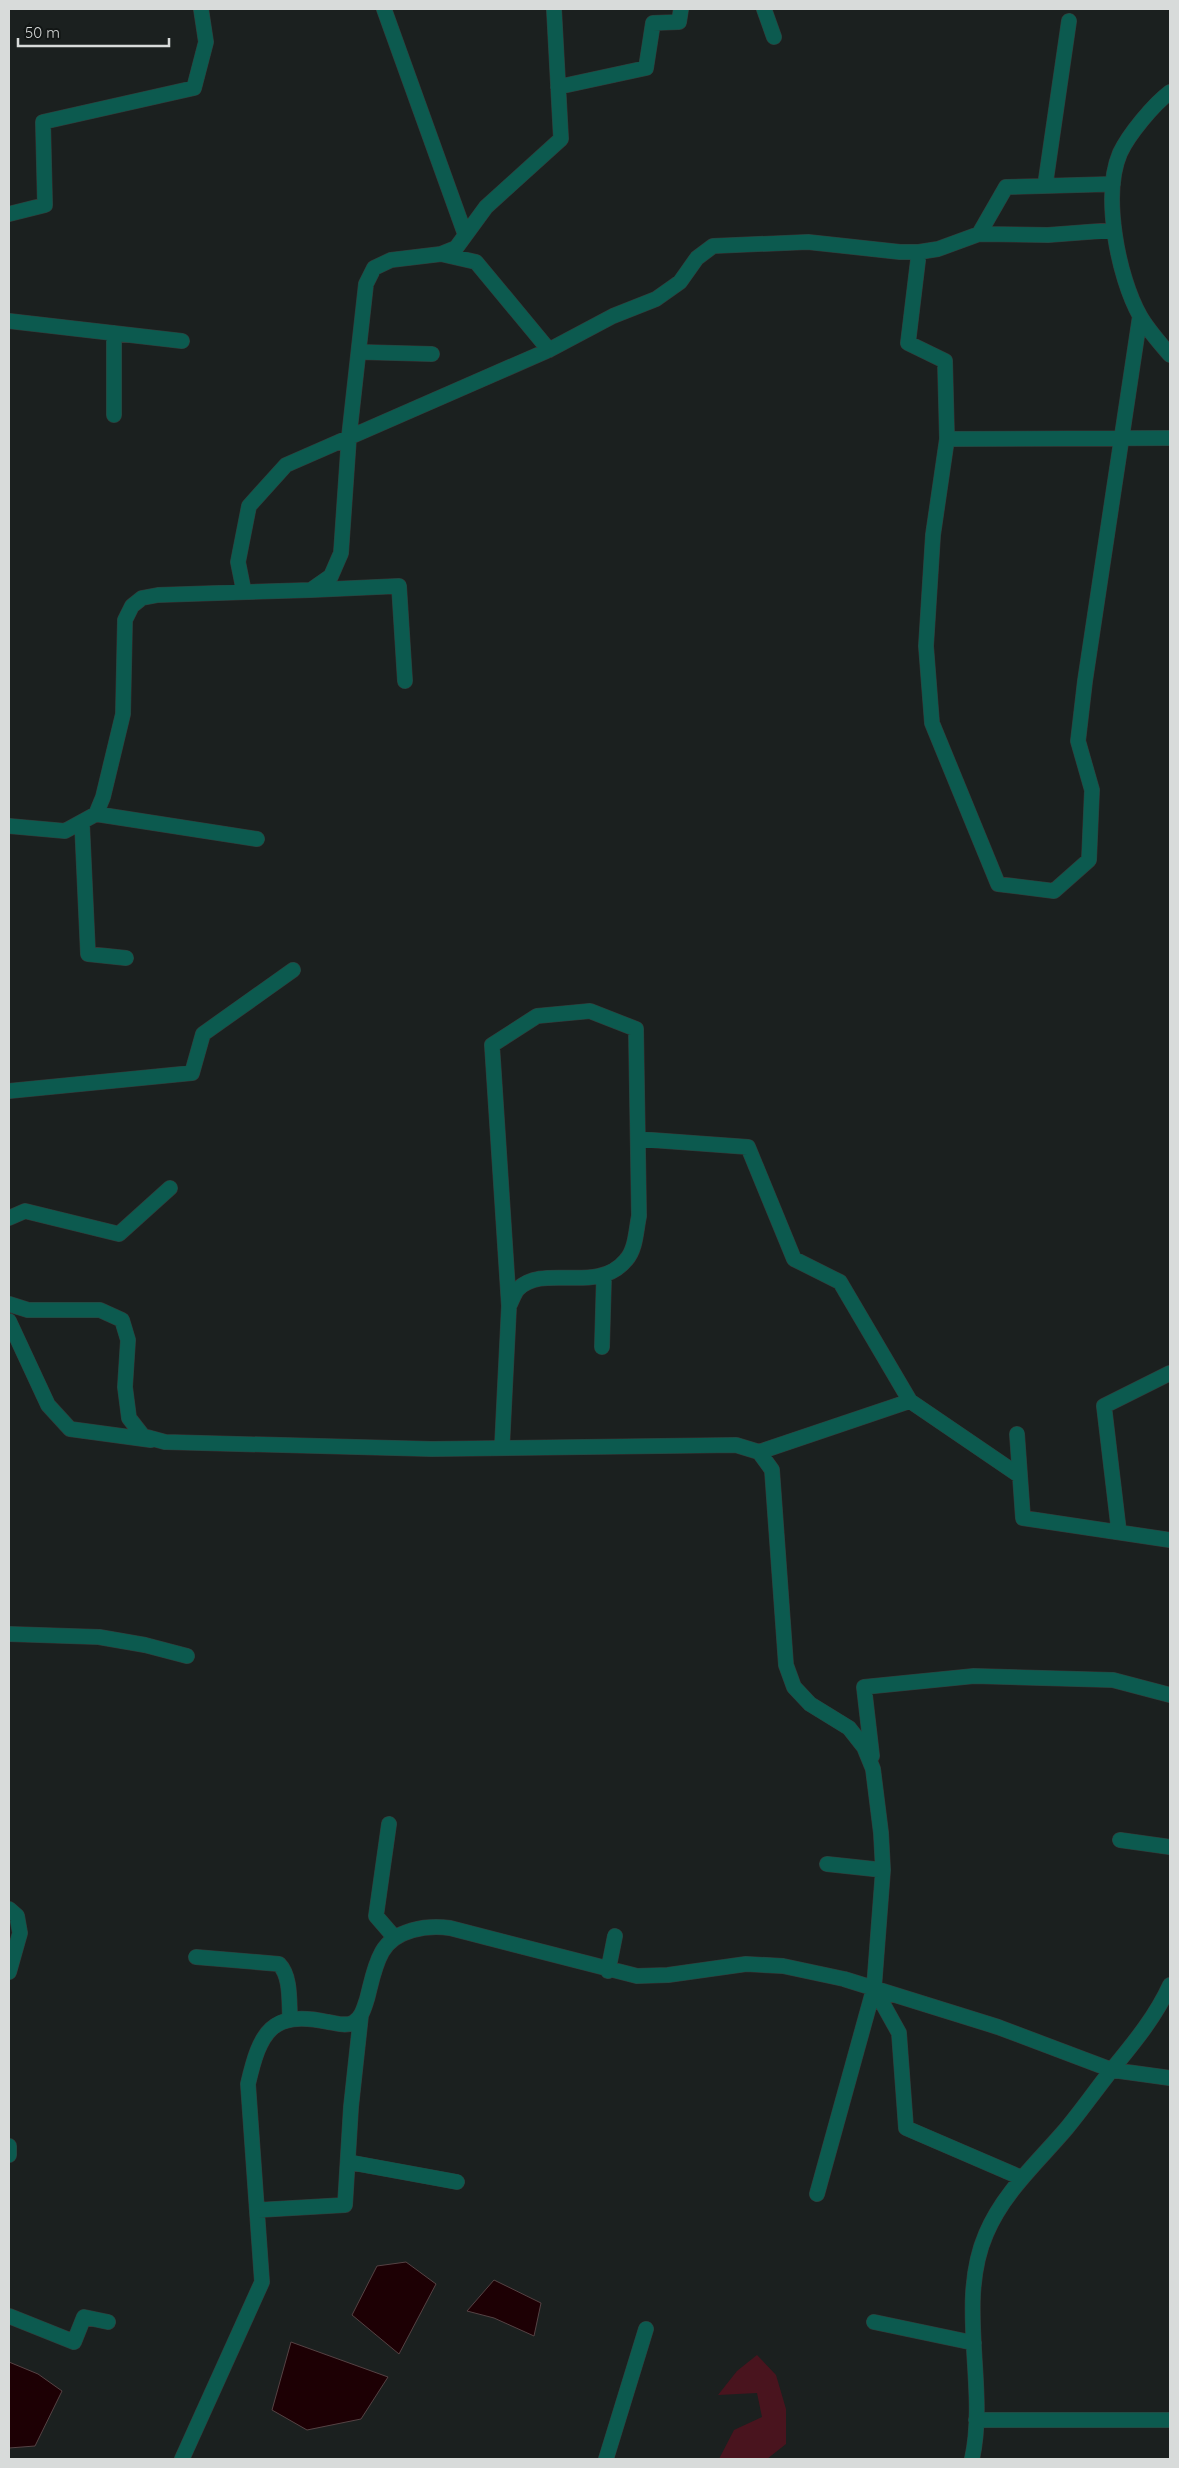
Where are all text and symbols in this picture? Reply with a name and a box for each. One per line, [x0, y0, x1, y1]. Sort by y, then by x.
scale bar [18, 15, 169, 47]
text: 50 m [25, 23, 60, 42]

